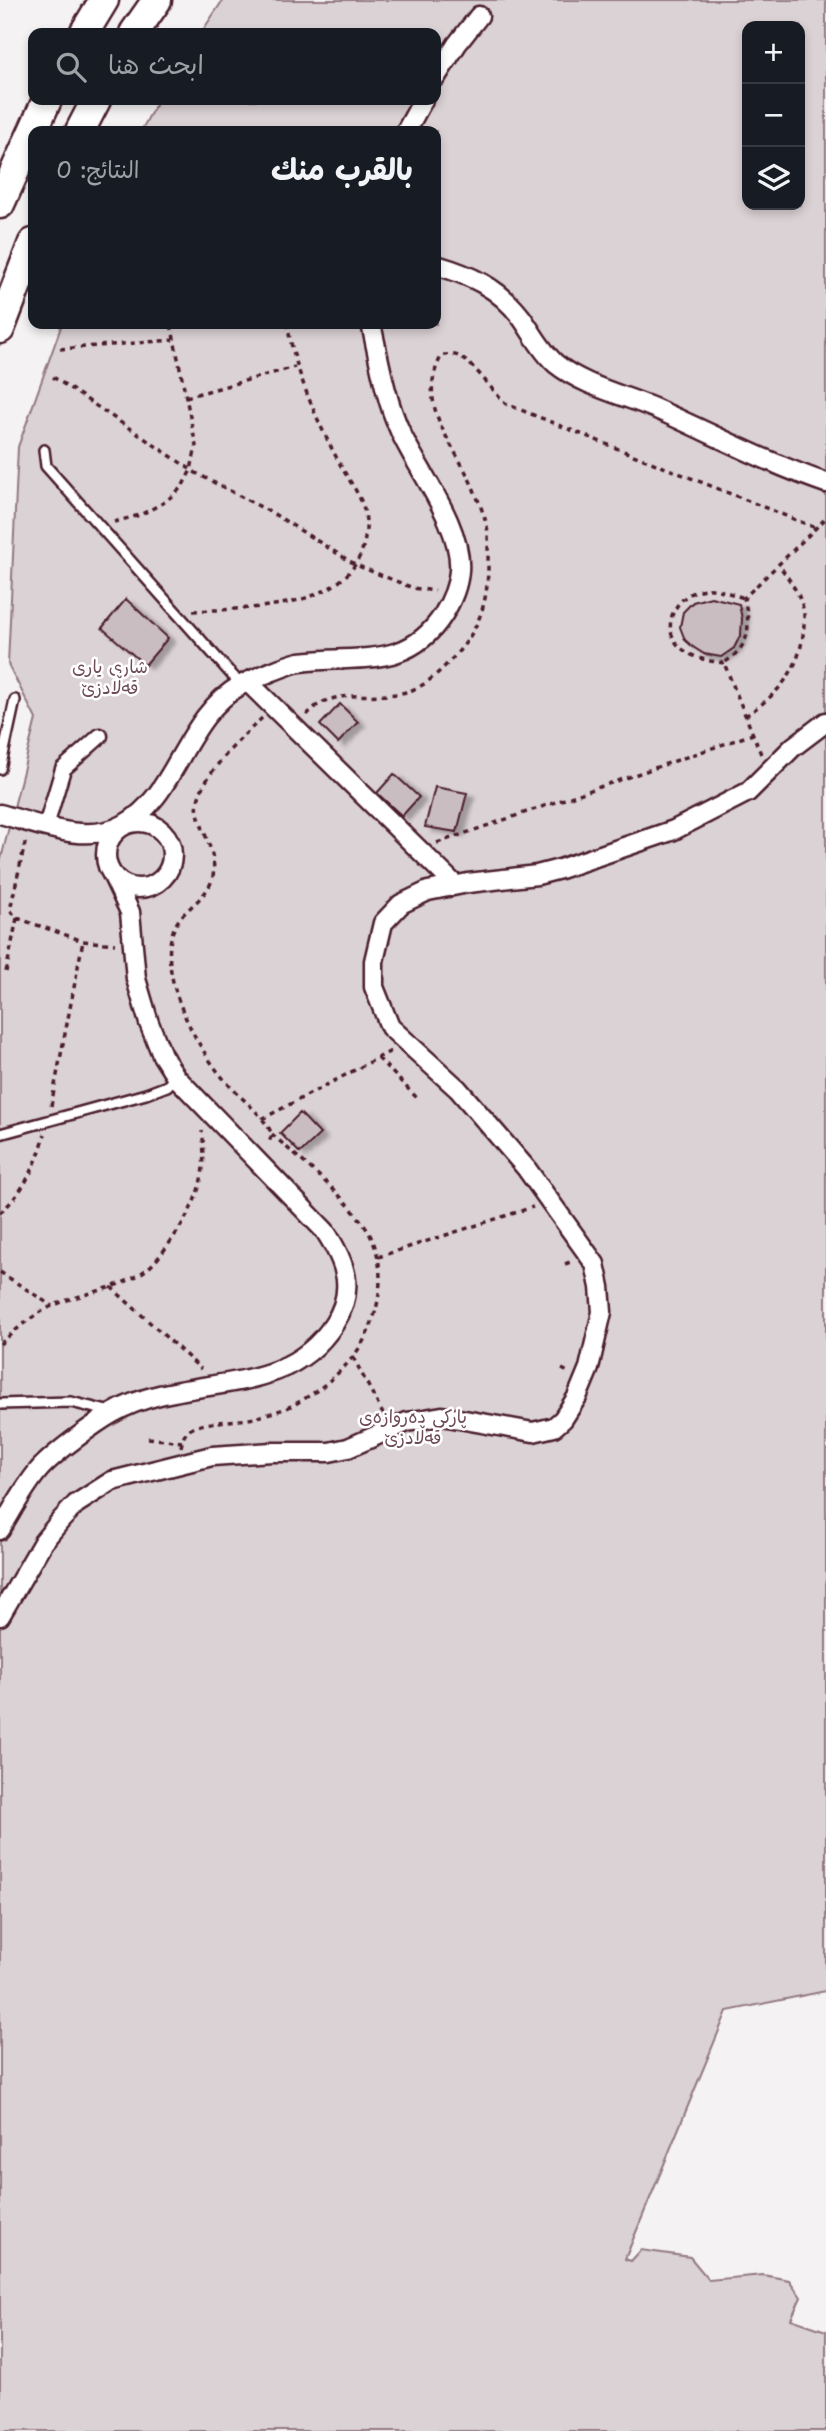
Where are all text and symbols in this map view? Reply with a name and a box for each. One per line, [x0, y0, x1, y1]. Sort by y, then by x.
map controls [742, 21, 805, 210]
button: + [742, 21, 805, 84]
search box [28, 28, 441, 105]
text: ابحث هنا [108, 47, 204, 82]
icon: search [52, 48, 90, 86]
button: − [742, 84, 805, 147]
button: layers [742, 147, 805, 210]
text: بالقرب منك [271, 149, 413, 190]
text: النتائج: 0 [56, 155, 139, 185]
park label: شاری یاری قەڵادزێ [72, 655, 148, 700]
park label: پارکی دەروازەی قەڵادزێ [359, 1405, 467, 1450]

